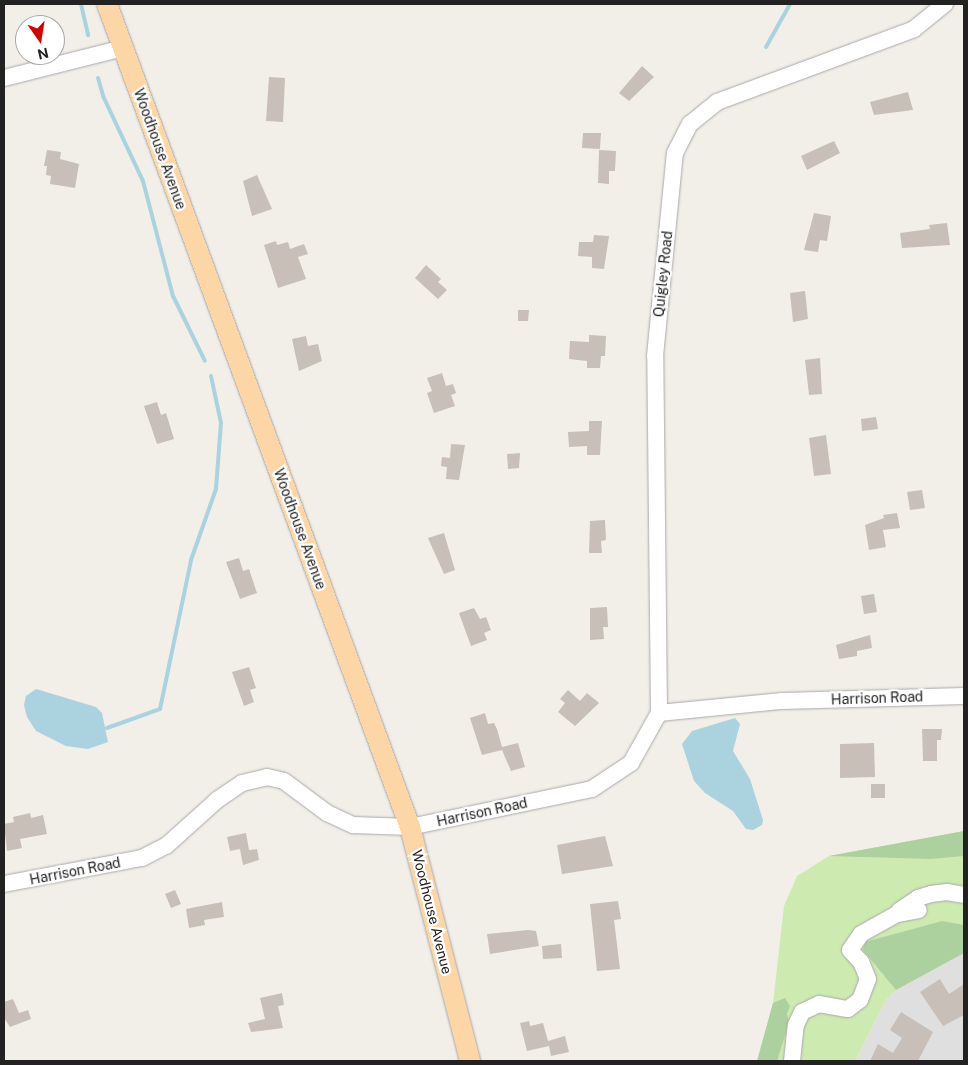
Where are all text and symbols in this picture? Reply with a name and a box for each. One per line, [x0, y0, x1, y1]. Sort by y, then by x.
north arrow [15, 15, 65, 65]
text: N [36, 45, 50, 63]
street label: Woodhouse Avenue [130, 86, 190, 212]
street label: Quigley Road [650, 230, 676, 318]
street label: Woodhouse Avenue [270, 466, 330, 592]
street label: Harrison Road [831, 688, 923, 708]
street label: Harrison Road [435, 794, 529, 830]
street label: Woodhouse Avenue [408, 848, 456, 976]
street label: Harrison Road [28, 854, 122, 888]

